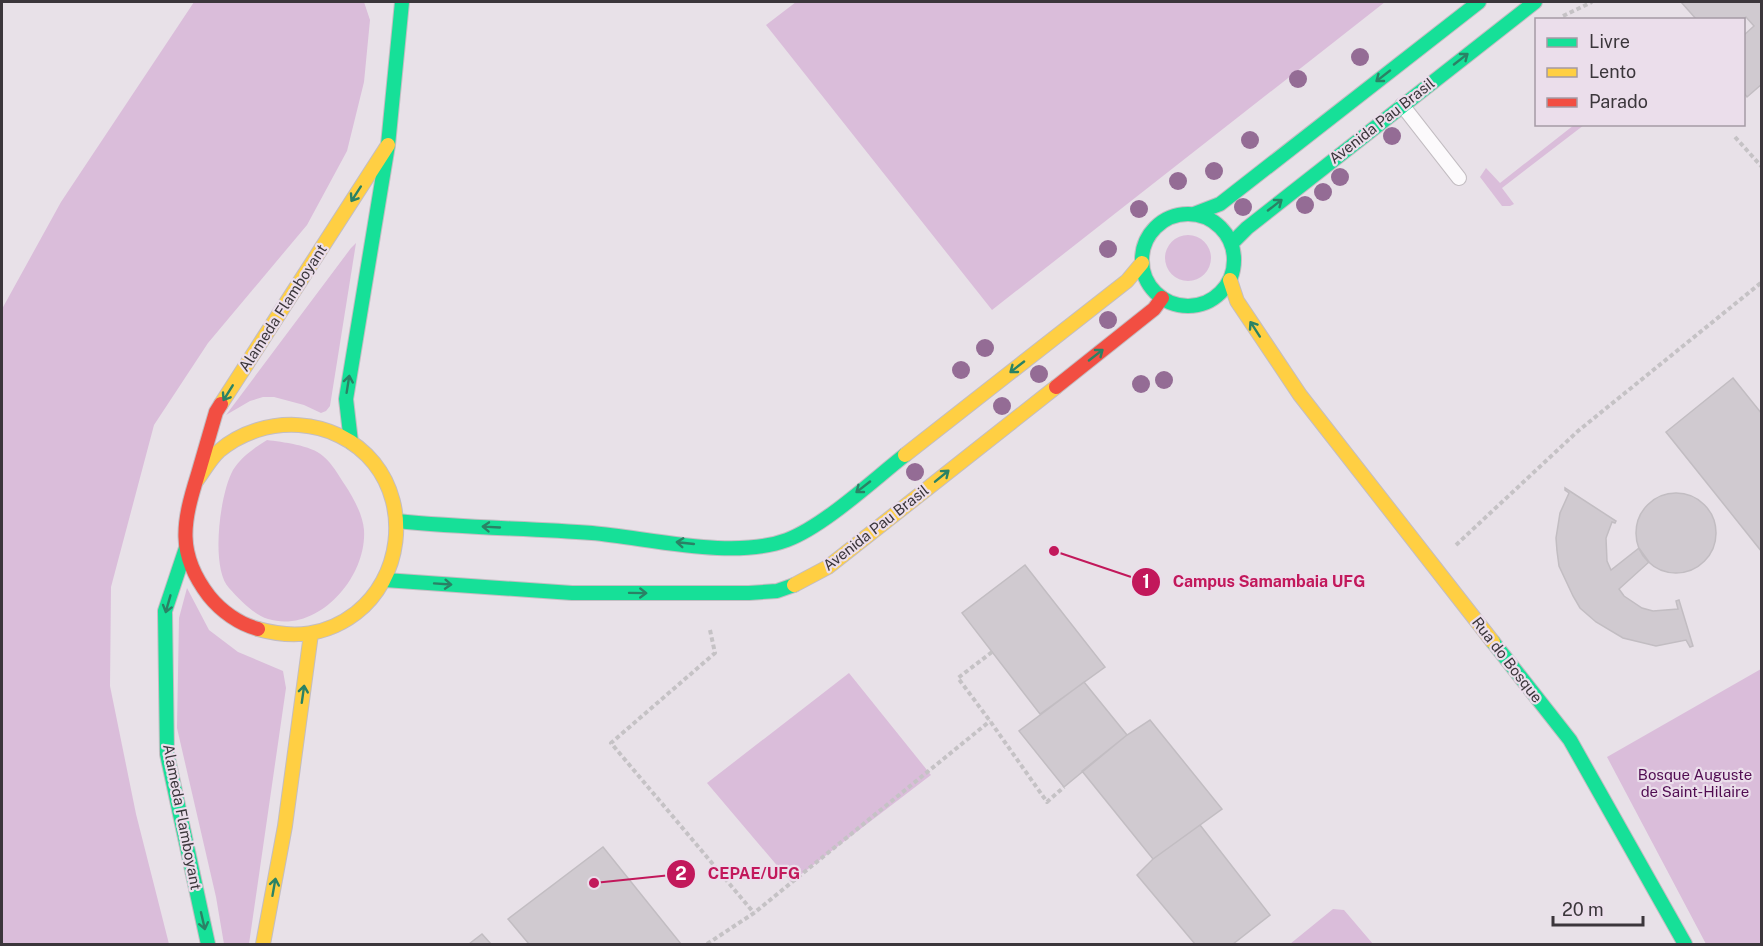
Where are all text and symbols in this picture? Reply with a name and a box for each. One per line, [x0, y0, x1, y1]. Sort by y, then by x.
legend [1535, 18, 1745, 126]
text: Livre [1589, 31, 1630, 52]
one-way arrow [1453, 52, 1469, 65]
text: Lento [1589, 61, 1636, 82]
one-way arrow [1376, 70, 1392, 83]
street label: Avenida Pau Brasil [1326, 74, 1438, 167]
text: Parado [1589, 91, 1648, 112]
one-way arrow [350, 186, 363, 203]
one-way arrow [1267, 199, 1283, 212]
street label: Alameda Flamboyant [235, 241, 330, 374]
one-way arrow [1249, 321, 1261, 338]
one-way arrow [1087, 348, 1103, 361]
one-way arrow [1009, 361, 1025, 374]
one-way arrow [343, 375, 354, 394]
one-way arrow [221, 385, 234, 402]
one-way arrow [934, 469, 950, 482]
street label: Avenida Pau Brasil [820, 481, 932, 574]
one-way arrow [855, 481, 871, 494]
one-way arrow [482, 522, 502, 533]
one-way arrow [676, 537, 696, 548]
callout: Campus Samambaia UFG [1131, 565, 1378, 599]
text: 1 [1142, 571, 1150, 592]
text: Campus Samambaia UFG [1173, 572, 1365, 591]
one-way arrow [433, 579, 453, 590]
one-way arrow [628, 587, 648, 599]
one-way arrow [162, 594, 173, 613]
street label: Rua do Bosque [1469, 614, 1546, 706]
one-way arrow [298, 685, 309, 705]
street label: Alameda Flamboyant [160, 743, 205, 891]
park label: Bosque Auguste de Saint-Hilaire [1638, 766, 1752, 800]
callout: CEPAE/UFG [666, 857, 812, 891]
text: 2 [675, 863, 687, 884]
text: CEPAE/UFG [708, 864, 800, 883]
one-way arrow [269, 878, 280, 897]
scale bar [1553, 889, 1643, 927]
text: 20 m [1562, 899, 1604, 920]
one-way arrow [197, 911, 209, 930]

